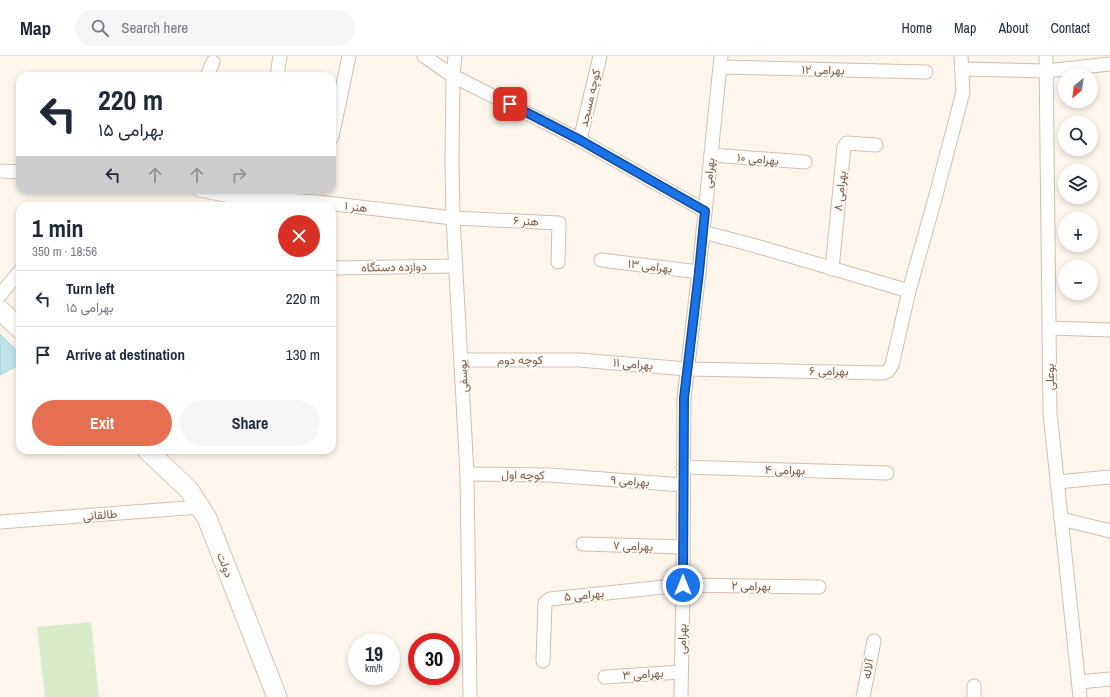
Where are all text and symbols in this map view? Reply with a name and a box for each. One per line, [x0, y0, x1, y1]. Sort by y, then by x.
search box [75, 10, 355, 46]
text: Map [20, 15, 51, 41]
icon: search [89, 17, 111, 39]
text: Search here [121, 17, 188, 38]
text: Home [901, 19, 932, 37]
text: Map [954, 19, 976, 37]
text: About [998, 19, 1028, 37]
text: Contact [1050, 19, 1090, 37]
street label: بهرامی ۱۲ [801, 62, 845, 78]
street label: کوچه مسجد [576, 68, 604, 128]
north arrow [1058, 68, 1098, 108]
map controls [1058, 68, 1098, 300]
text: 220 m [98, 81, 163, 119]
pin [493, 87, 527, 121]
icon: left [32, 88, 84, 140]
icon: arrive [499, 93, 521, 115]
button: search [1058, 116, 1098, 156]
text: بهرامی ۱۵ [98, 117, 164, 142]
street label: بهرامی ۱۰ [736, 149, 780, 169]
street label: بهرامی [699, 157, 719, 189]
icon: left [102, 164, 124, 186]
icon: ahead [144, 164, 166, 186]
icon: ahead [186, 164, 208, 186]
icon: right [228, 164, 250, 186]
button: layers [1058, 164, 1098, 204]
street label: بهرامی ۸ [830, 170, 850, 212]
street label: هنر ۱ [343, 198, 369, 216]
text: 1 min [32, 212, 83, 244]
street label: هنر ۶ [513, 212, 539, 230]
button: + [1058, 212, 1098, 252]
button: close [278, 215, 320, 257]
text: 350 m · 18:56 [32, 243, 97, 260]
street label: بهرامی ۱۳ [627, 255, 673, 277]
street label: دوازده دستگاه [361, 258, 427, 276]
button: − [1058, 260, 1098, 300]
text: Turn left [66, 278, 114, 299]
icon: left [32, 288, 54, 310]
text: 220 m [286, 288, 320, 309]
text: بهرامی ۱۵ [66, 299, 113, 316]
icon: arrive [32, 344, 54, 366]
text: Arrive at destination [66, 344, 185, 365]
text: 130 m [286, 344, 320, 365]
street label: کوچه دوم [497, 352, 543, 368]
street label: بهرامی ۱۱ [612, 355, 654, 373]
street label: یوسفی [454, 359, 472, 393]
street label: بهرامی ۶ [809, 363, 849, 379]
street label: بوعلی [1042, 363, 1058, 391]
button: Exit [32, 400, 172, 446]
button: Share [180, 400, 320, 446]
street label: بهرامی ۴ [765, 462, 805, 478]
street label: کوچه اول [501, 467, 545, 483]
street label: بهرامی ۹ [610, 472, 650, 490]
street label: طالقانی [82, 506, 118, 524]
street label: بهرامی ۷ [613, 537, 653, 555]
street label: دولت [213, 550, 237, 580]
position arrow [662, 564, 704, 606]
street label: بهرامی ۲ [731, 578, 771, 594]
street label: بهرامی ۵ [563, 585, 605, 605]
street label: بهرامی [674, 624, 690, 654]
speed limit sign: 30 [408, 633, 460, 685]
text: 19 [365, 640, 383, 667]
street label: آلاله [858, 657, 878, 680]
text: km/h [365, 662, 383, 675]
street label: بهرامی ۳ [622, 665, 664, 683]

